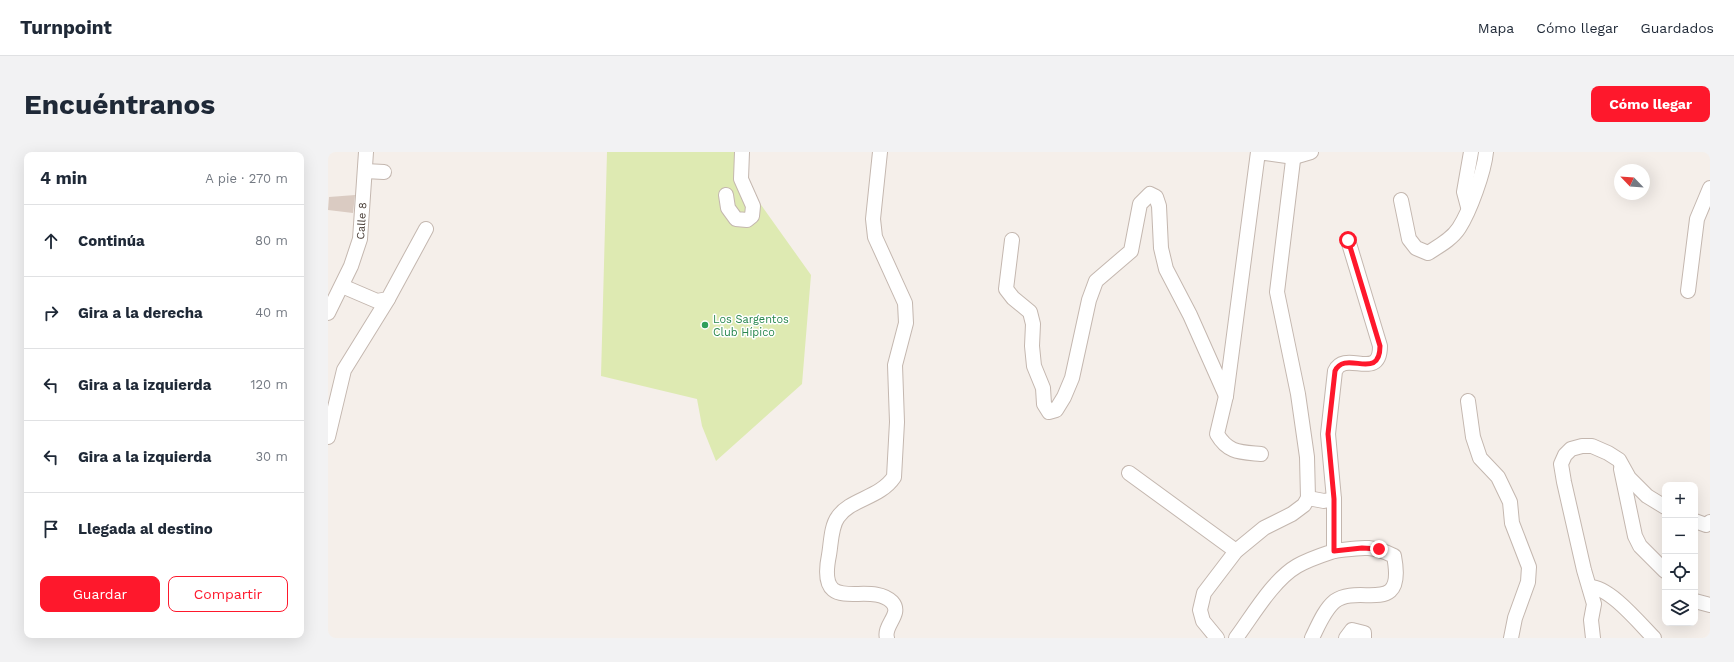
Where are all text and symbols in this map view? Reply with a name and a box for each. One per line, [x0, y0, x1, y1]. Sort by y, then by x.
text: Turnpoint [20, 16, 112, 39]
text: Mapa [1478, 20, 1514, 36]
text: Cómo llegar [1536, 20, 1619, 36]
text: Guardados [1641, 20, 1714, 36]
button: Cómo llegar [1591, 86, 1710, 122]
text: Encuéntranos [24, 88, 215, 121]
north arrow [1614, 164, 1650, 200]
text: 4 min [40, 168, 87, 188]
text: A pie · 270 m [205, 171, 288, 186]
street label: Calle 8 [354, 202, 370, 240]
icon: ahead [40, 230, 62, 252]
route start [1339, 231, 1357, 249]
text: Continúa [78, 232, 145, 250]
text: 80 m [255, 233, 288, 248]
icon: right [40, 302, 62, 324]
text: Gira a la derecha [78, 304, 203, 322]
text: 40 m [255, 305, 288, 320]
place label: Los Sargentos Club Hípico [713, 313, 789, 339]
marker: Los Sargentos Club Hípico [700, 320, 710, 330]
icon: left [40, 374, 62, 396]
text: Gira a la izquierda [78, 376, 211, 394]
text: 120 m [250, 377, 288, 392]
icon: left [40, 446, 62, 468]
text: Gira a la izquierda [78, 448, 211, 466]
text: 30 m [256, 449, 288, 464]
map controls [1662, 482, 1698, 626]
button: + [1662, 482, 1698, 518]
icon: arrive [40, 518, 62, 540]
button: − [1662, 518, 1698, 554]
text: Llegada al destino [78, 520, 213, 538]
route end [1370, 540, 1388, 558]
button: locate [1662, 554, 1698, 590]
button: Guardar [40, 576, 160, 612]
button: Compartir [168, 576, 288, 612]
button: layers [1662, 590, 1698, 626]

